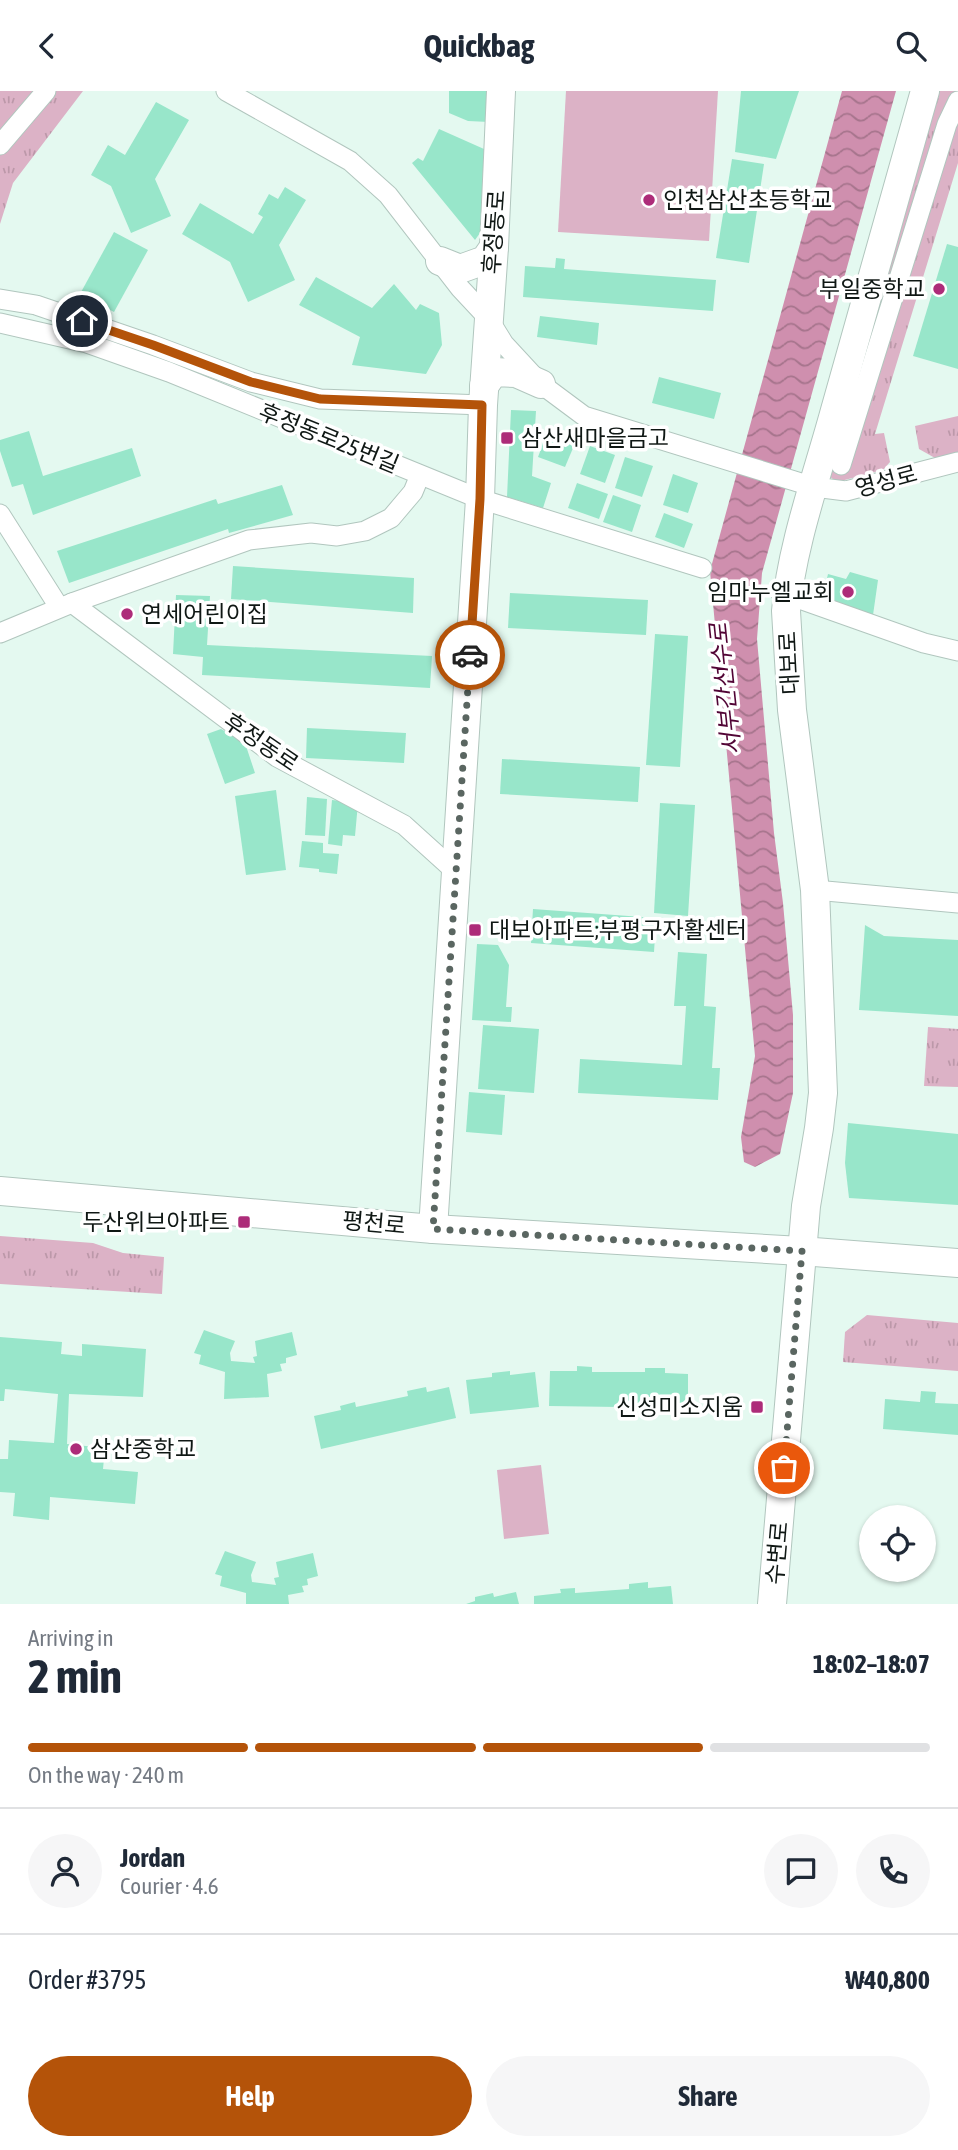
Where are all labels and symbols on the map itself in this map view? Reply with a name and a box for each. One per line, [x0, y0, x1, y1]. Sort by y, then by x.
place label: 인천삼산초등학교 [663, 187, 832, 213]
street label: 후정동로 [478, 189, 510, 275]
marker: 인천삼산초등학교 [641, 192, 657, 208]
place label: 부일중학교 [819, 276, 925, 302]
marker: 부일중학교 [931, 281, 947, 297]
pin [52, 291, 112, 351]
street label: 후정동로25번길 [255, 398, 403, 478]
place label: 삼산새마을금고 [521, 425, 669, 451]
marker: 삼산새마을금고 [499, 430, 515, 446]
street label: 영성로 [852, 460, 920, 502]
place label: 임마누엘교회 [707, 579, 834, 605]
marker: 임마누엘교회 [840, 584, 856, 600]
place label: 연세어린이집 [141, 601, 268, 627]
marker: 연세어린이집 [119, 606, 135, 622]
courier [435, 620, 505, 690]
water label: 서부간선수로 [705, 621, 745, 756]
street label: 대보로 [774, 631, 804, 695]
street label: 후정동로 [219, 708, 303, 776]
place label: 대보아파트;부평구자활센터 [489, 917, 747, 943]
marker: 대보아파트;부평구자활센터 [467, 922, 483, 938]
street label: 평천로 [341, 1207, 407, 1239]
place label: 두산위브아파트 [82, 1209, 230, 1235]
marker: 두산위브아파트 [236, 1214, 252, 1230]
place label: 신성미소지움 [616, 1394, 743, 1420]
marker: 신성미소지움 [749, 1399, 765, 1415]
place label: 삼산중학교 [90, 1436, 196, 1462]
pin [754, 1438, 814, 1498]
marker: 삼산중학교 [68, 1441, 84, 1457]
street label: 수변로 [761, 1520, 793, 1586]

